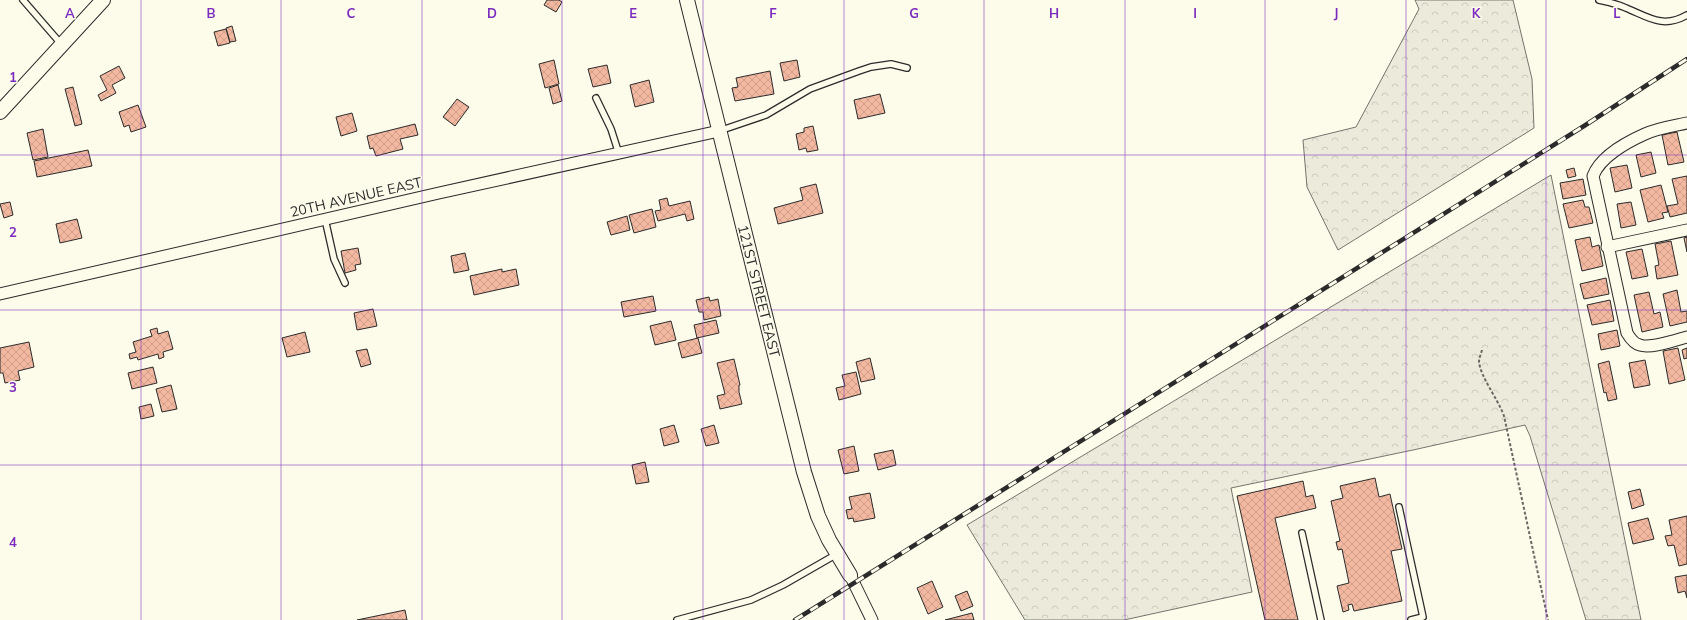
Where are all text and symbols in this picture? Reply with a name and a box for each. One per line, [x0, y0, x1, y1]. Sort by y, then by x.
text: A [65, 5, 75, 21]
text: B [207, 5, 216, 21]
text: C [347, 5, 356, 21]
text: D [487, 5, 497, 21]
text: E [629, 5, 637, 21]
text: F [769, 5, 777, 21]
text: G [909, 5, 919, 21]
text: H [1049, 5, 1059, 21]
text: I [1193, 5, 1197, 21]
text: J [1334, 5, 1338, 21]
text: K [1472, 5, 1482, 21]
text: L [1613, 5, 1621, 21]
text: 1 [9, 69, 17, 85]
street label: 20TH AVENUE EAST [288, 173, 424, 221]
street label: 121ST STREET EAST [734, 223, 784, 360]
text: 2 [9, 224, 17, 240]
text: 3 [9, 379, 17, 395]
text: 4 [9, 534, 17, 550]

